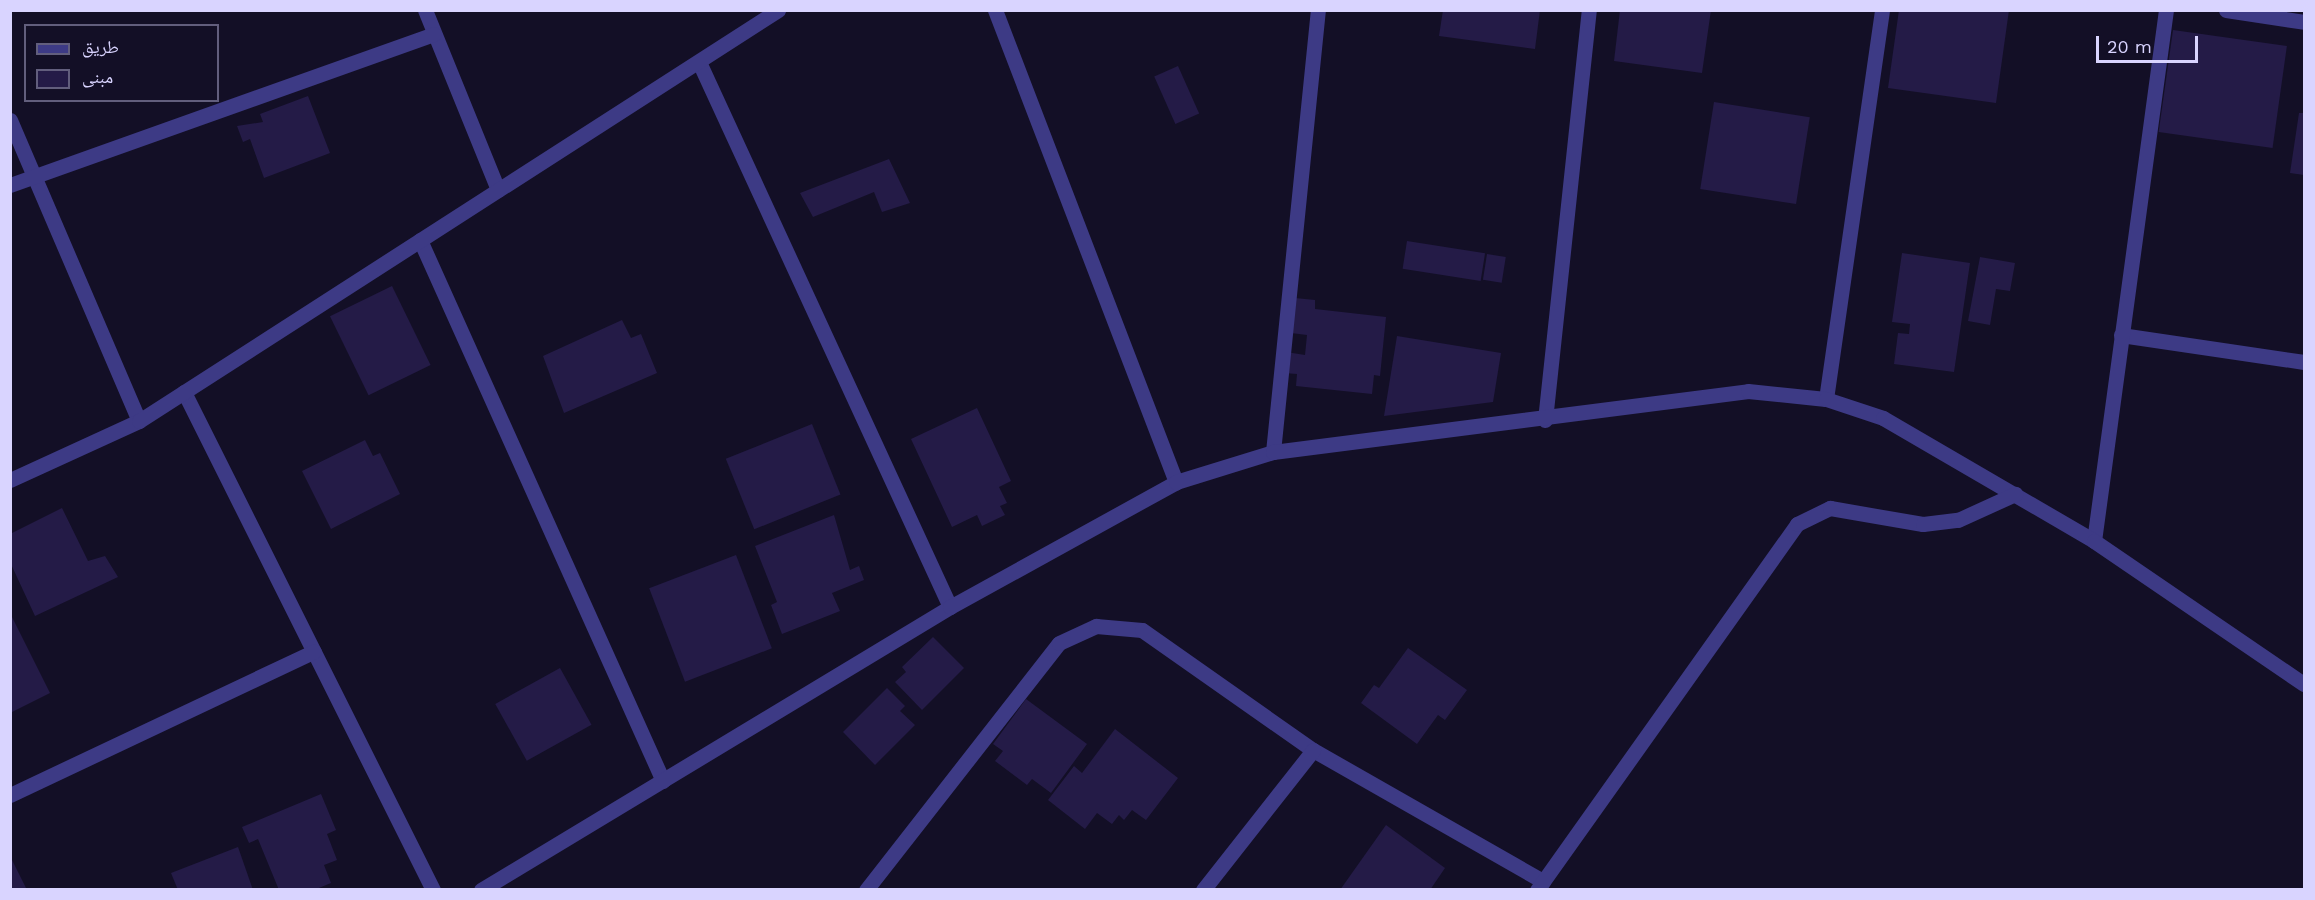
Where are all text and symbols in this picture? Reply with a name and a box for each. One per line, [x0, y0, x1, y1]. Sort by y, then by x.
legend [24, 24, 219, 102]
scale bar [2099, 24, 2201, 62]
text: طريق [82, 36, 119, 57]
text: 20 m [2107, 36, 2152, 57]
text: مبنى [82, 66, 113, 87]

